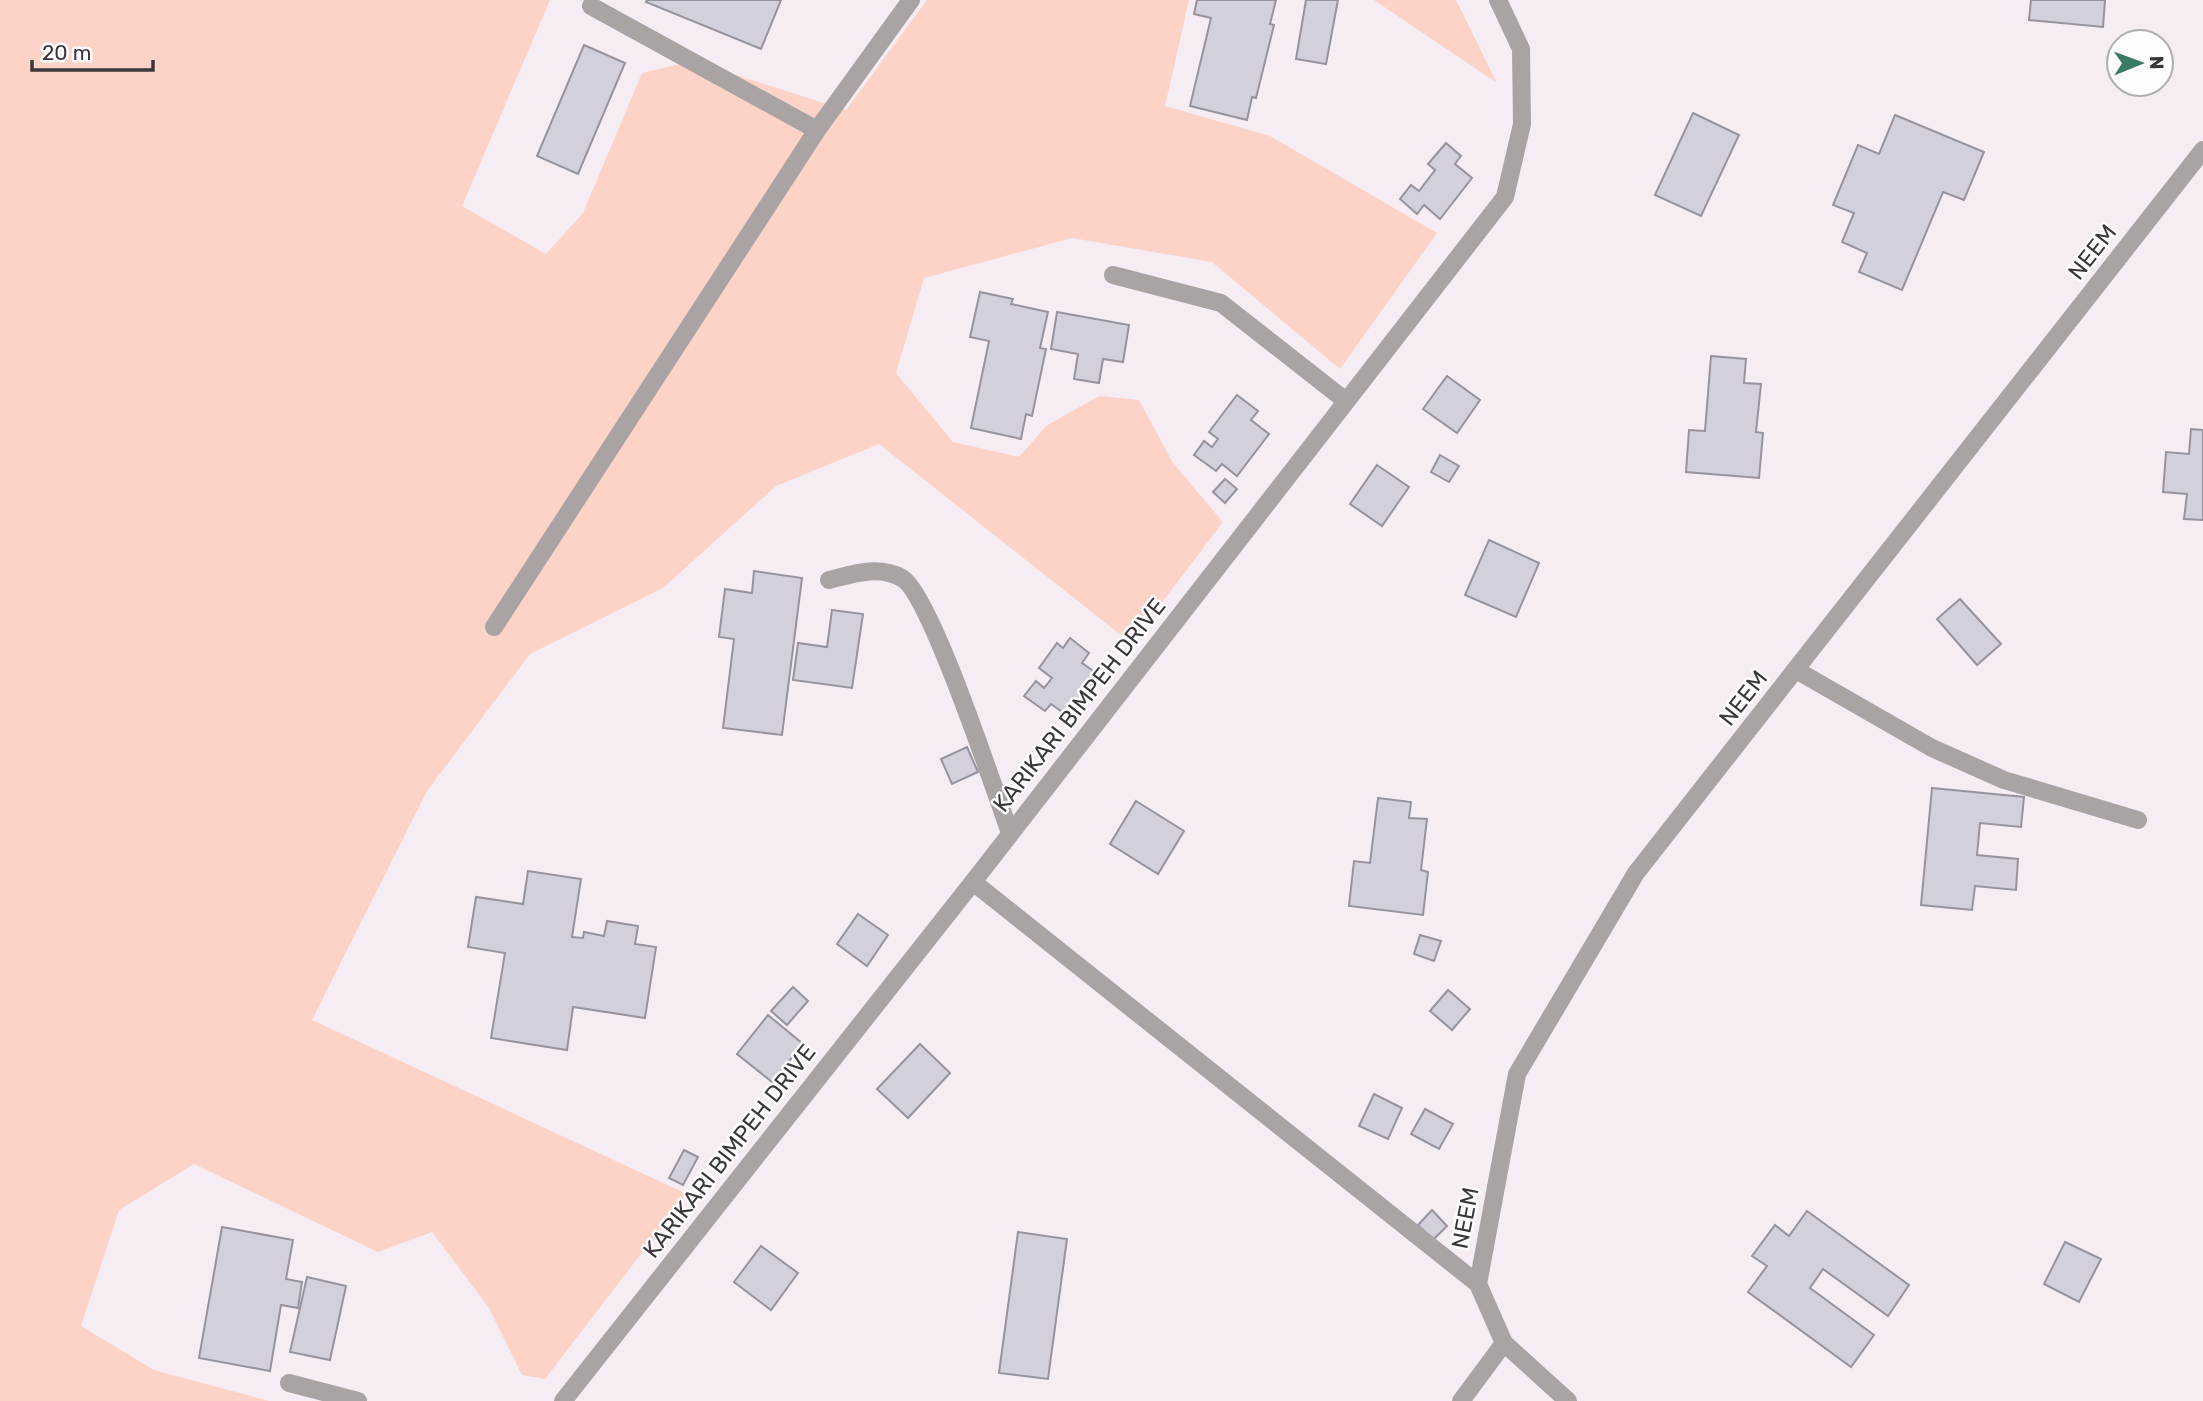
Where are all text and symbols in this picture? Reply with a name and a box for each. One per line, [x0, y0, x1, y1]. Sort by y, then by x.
scale bar [32, 28, 152, 72]
north arrow [2105, 28, 2175, 98]
text: 20 m [42, 40, 91, 65]
text: N [2145, 56, 2168, 70]
street label: NEEM [2062, 219, 2122, 285]
street label: KARIKARI BIMPEH DRIVE [987, 592, 1171, 818]
street label: NEEM [1713, 665, 1773, 731]
street label: KARIKARI BIMPEH DRIVE [637, 1038, 821, 1264]
street label: NEEM [1445, 1185, 1485, 1251]

